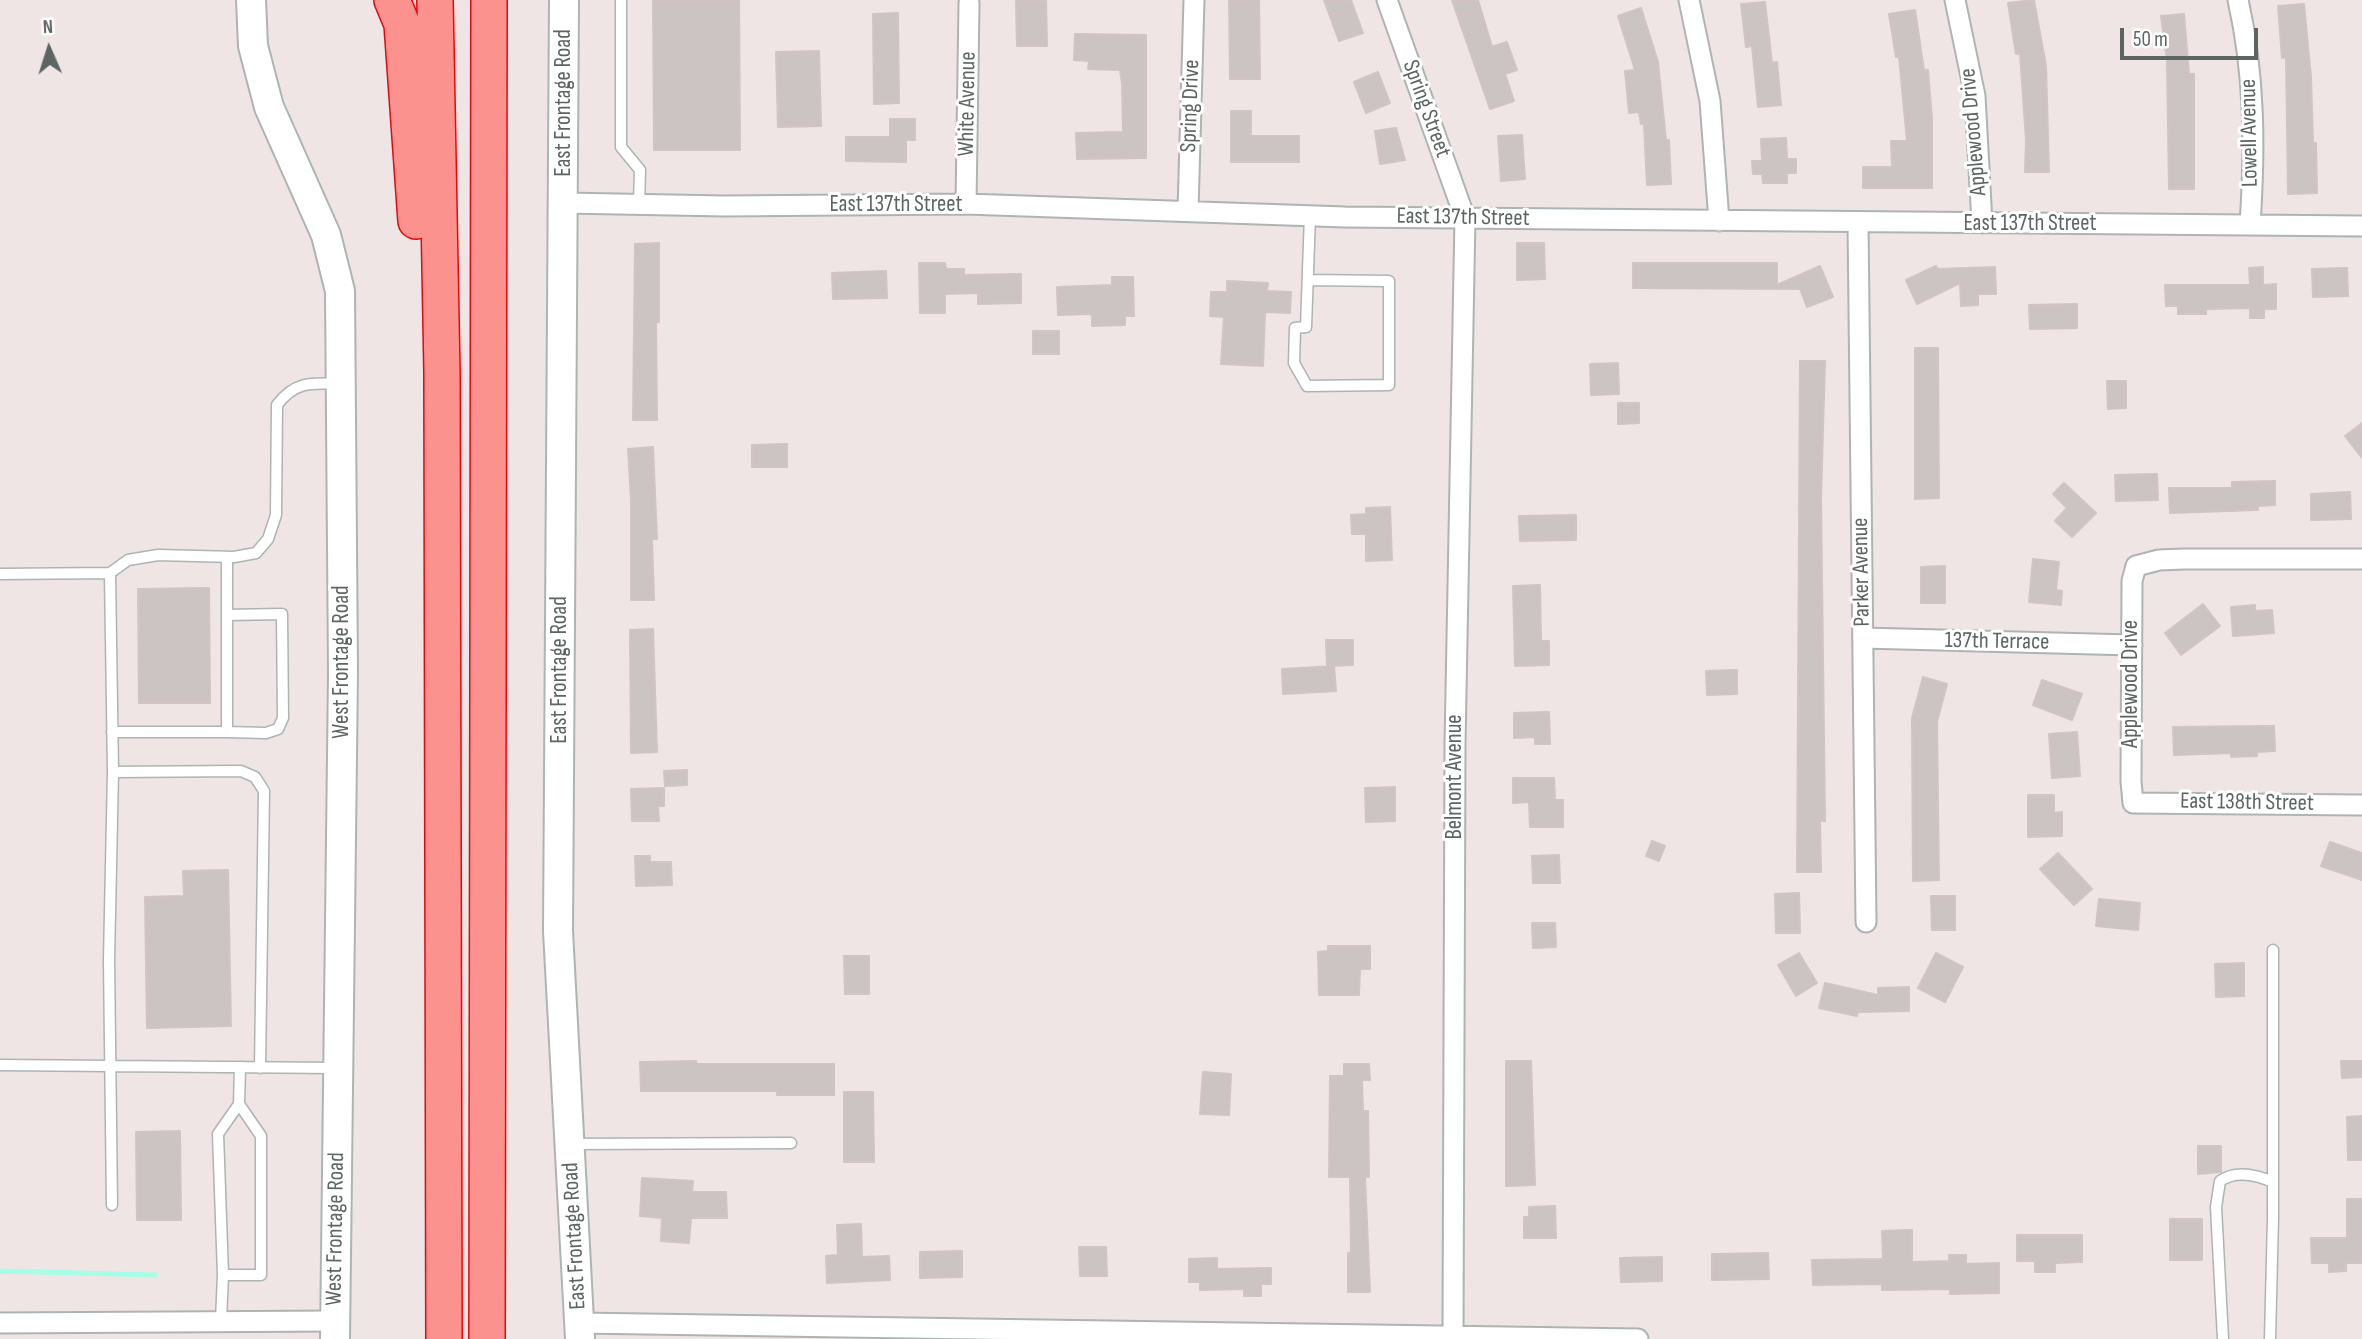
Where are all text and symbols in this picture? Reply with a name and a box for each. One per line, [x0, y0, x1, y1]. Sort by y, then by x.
north arrow [14, 14, 84, 84]
scale bar [2124, 14, 2262, 58]
text: N [42, 16, 54, 39]
text: 50 m [2133, 27, 2168, 52]
street label: East Frontage Road [550, 29, 578, 177]
street label: White Avenue [953, 51, 983, 157]
street label: Spring Street [1396, 57, 1456, 161]
street label: Spring Drive [1176, 59, 1206, 153]
street label: Applewood Drive [1955, 67, 1993, 197]
street label: Lowell Avenue [2235, 79, 2265, 187]
street label: East 137th Street [829, 191, 963, 219]
street label: East 137th Street [1396, 203, 1530, 233]
street label: East 137th Street [1963, 210, 2097, 238]
street label: Parker Avenue [1847, 517, 1877, 627]
street label: West Frontage Road [328, 585, 356, 739]
street label: East Frontage Road [546, 596, 574, 744]
street label: Applewood Drive [2117, 620, 2145, 748]
street label: 137th Terrace [1944, 627, 2050, 657]
street label: Belmont Avenue [1441, 715, 1469, 839]
street label: East 138th Street [2180, 788, 2314, 818]
street label: West Frontage Road [321, 1152, 351, 1306]
street label: East Frontage Road [557, 1162, 593, 1310]

